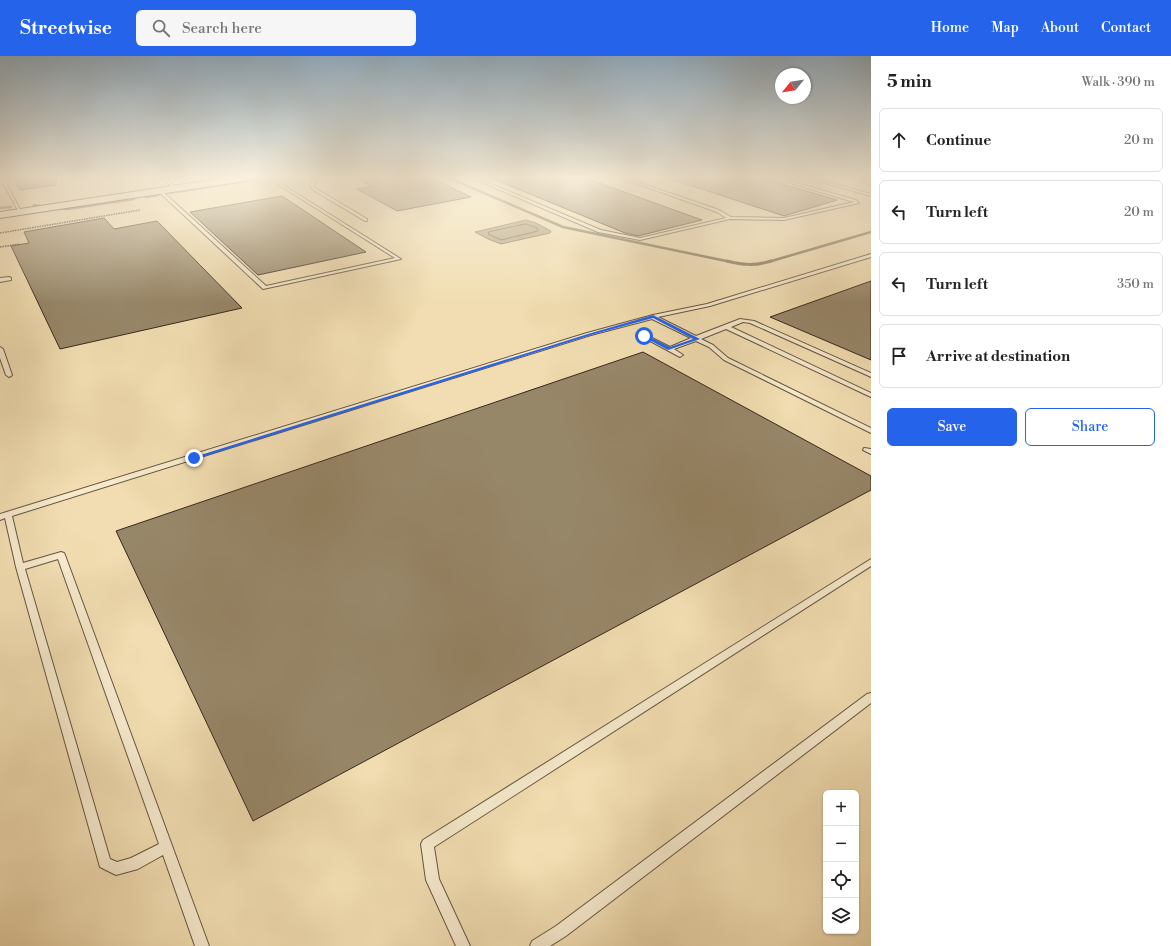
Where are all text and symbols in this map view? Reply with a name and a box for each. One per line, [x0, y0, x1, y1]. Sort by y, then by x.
search box [136, 10, 416, 46]
text: Streetwise [20, 16, 112, 40]
icon: search [150, 17, 172, 39]
text: Search here [182, 19, 262, 38]
text: Home [931, 19, 969, 37]
text: Map [991, 19, 1019, 37]
text: About [1041, 19, 1079, 37]
text: Contact [1101, 19, 1151, 37]
north arrow [775, 68, 811, 104]
text: 5 min [887, 71, 932, 93]
text: Walk · 390 m [1082, 74, 1155, 90]
icon: ahead [888, 129, 910, 151]
text: Continue [926, 131, 991, 150]
text: 20 m [1124, 132, 1154, 148]
icon: left [888, 201, 910, 223]
text: Turn left [926, 203, 988, 222]
text: 20 m [1124, 204, 1154, 220]
icon: left [888, 273, 910, 295]
text: Turn left [926, 275, 988, 294]
text: 350 m [1117, 276, 1154, 292]
route start [635, 327, 653, 345]
icon: arrive [888, 345, 910, 367]
text: Arrive at destination [926, 347, 1070, 366]
button: Save [887, 408, 1017, 446]
button: Share [1025, 408, 1155, 446]
route end [185, 449, 203, 467]
map controls [823, 790, 859, 934]
button: + [823, 790, 859, 826]
button: − [823, 826, 859, 862]
button: locate [823, 862, 859, 898]
button: layers [823, 898, 859, 934]

